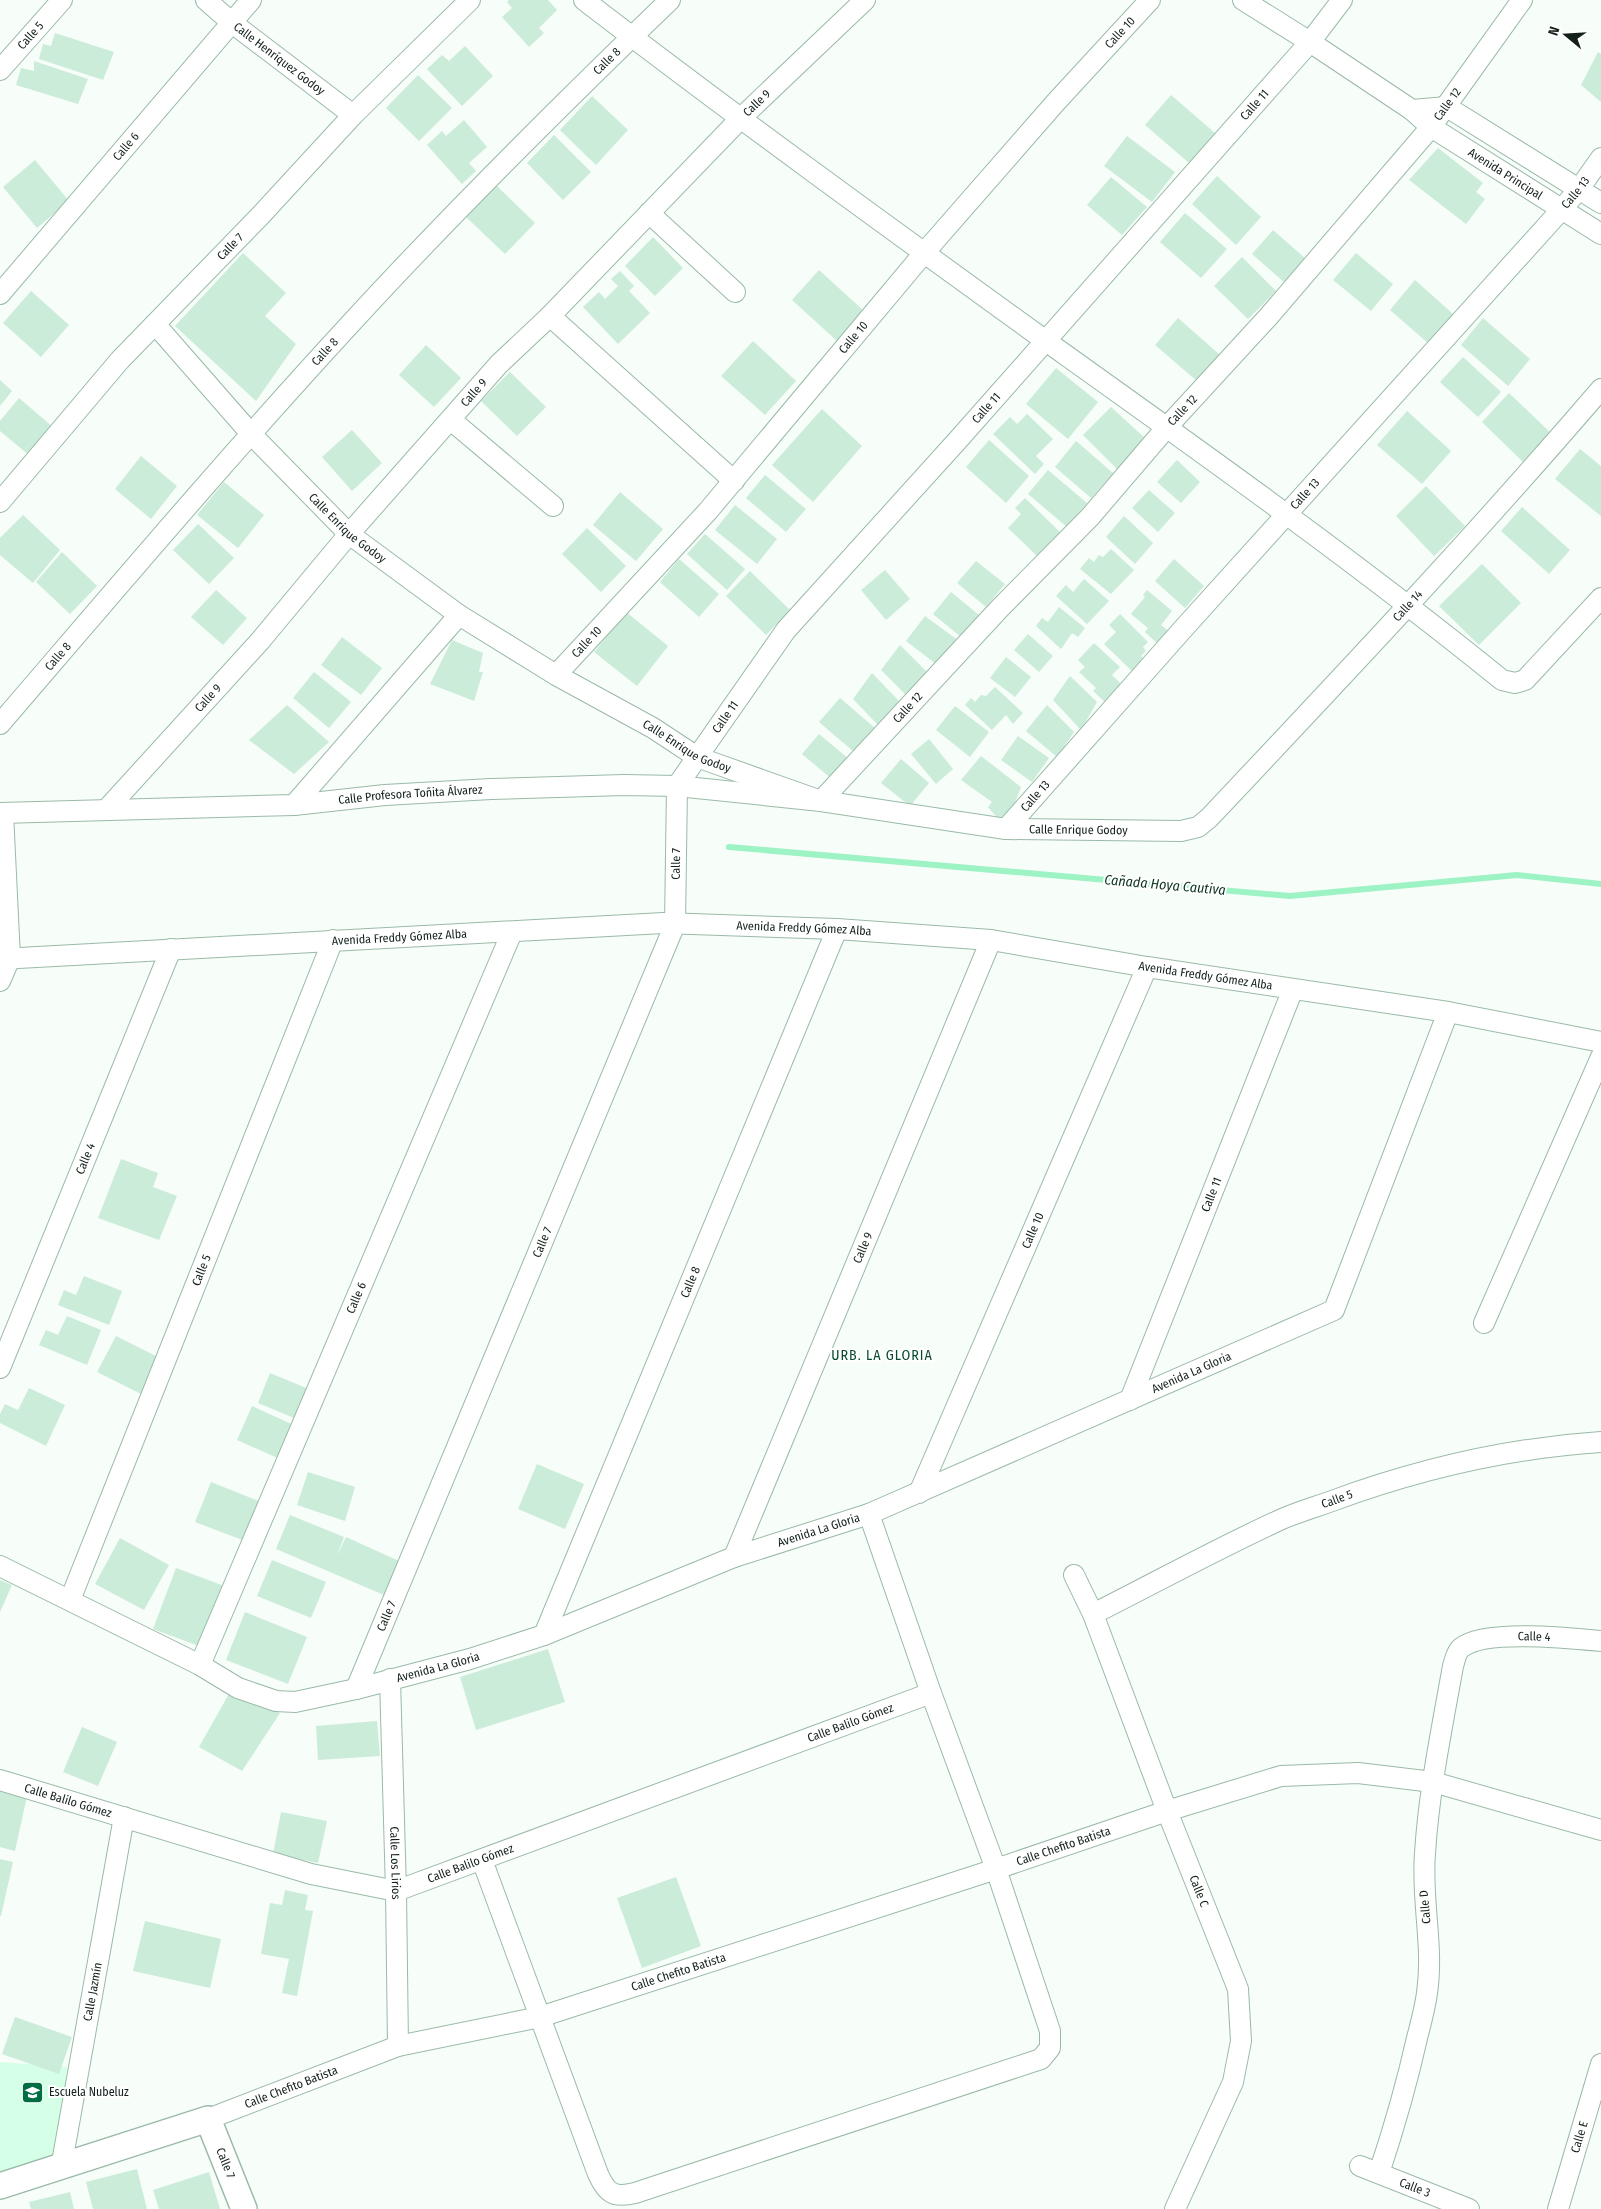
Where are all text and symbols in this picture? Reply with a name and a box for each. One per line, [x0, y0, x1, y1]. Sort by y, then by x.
north arrow [1541, 10, 1591, 60]
street label: Calle 10 [1102, 14, 1138, 51]
street label: Calle 5 [15, 18, 47, 52]
street label: Calle Henríquez Godoy [231, 20, 328, 98]
text: N [1545, 25, 1563, 38]
street label: Calle 8 [590, 45, 623, 78]
street label: Calle 12 [1431, 85, 1464, 123]
street label: Calle 9 [740, 87, 774, 119]
street label: Calle 11 [1237, 87, 1272, 123]
street label: Calle 6 [110, 129, 142, 163]
street label: Avenida Principal [1466, 145, 1545, 202]
street label: Calle 13 [1558, 174, 1592, 211]
street label: Calle 7 [214, 230, 246, 263]
street label: Calle 10 [836, 318, 871, 356]
street label: Calle 8 [309, 335, 341, 369]
street label: Calle 9 [458, 376, 490, 409]
street label: Calle 11 [969, 390, 1003, 426]
street label: Calle 12 [1165, 392, 1200, 429]
street label: Calle 13 [1287, 476, 1322, 512]
street label: Calle Enrique Godoy [306, 490, 389, 566]
street label: Calle 14 [1390, 587, 1426, 624]
street label: Calle 10 [569, 623, 605, 661]
street label: Calle 8 [42, 640, 74, 674]
street label: Calle 9 [192, 681, 224, 715]
street label: Calle 12 [890, 689, 925, 726]
street label: Calle 11 [709, 698, 741, 736]
street label: Calle Enrique Godoy [640, 717, 733, 776]
street label: Calle 13 [1018, 778, 1053, 815]
street label: Calle Profesora Toñita Álvarez [338, 782, 483, 807]
street label: Calle Enrique Godoy [1029, 822, 1128, 837]
street label: Calle 7 [669, 848, 683, 880]
water label: Cañada Hoya Cautiva [1104, 871, 1226, 899]
street label: Avenida Freddy Gómez Alba [736, 919, 872, 938]
street label: Avenida Freddy Gómez Alba [331, 927, 467, 948]
street label: Avenida Freddy Gómez Alba [1137, 959, 1274, 993]
street label: Calle 4 [73, 1141, 98, 1176]
street label: Calle 11 [1198, 1175, 1225, 1214]
street label: Calle 10 [1019, 1210, 1047, 1251]
street label: Calle 7 [530, 1225, 555, 1260]
street label: Calle 9 [850, 1230, 876, 1266]
street label: Calle 5 [189, 1252, 214, 1288]
street label: Calle 8 [678, 1264, 703, 1300]
street label: Calle 6 [343, 1280, 369, 1316]
district label: URB. LA GLORIA [831, 1347, 933, 1364]
street label: Avenida La Gloria [1150, 1349, 1233, 1396]
street label: Calle 5 [1319, 1487, 1355, 1511]
street label: Avenida La Gloria [776, 1510, 862, 1550]
street label: Calle 7 [374, 1599, 399, 1633]
street label: Calle 4 [1518, 1629, 1551, 1644]
street label: Avenida La Gloria [395, 1649, 481, 1685]
street label: Calle Balilo Gómez [805, 1700, 895, 1745]
street label: Calle Balilo Gómez [23, 1781, 114, 1820]
street label: Calle Chefito Batista [1014, 1824, 1112, 1869]
street label: Calle Los Lirios [387, 1826, 403, 1900]
street label: Calle Balilo Gómez [426, 1841, 516, 1886]
street label: Calle C [1186, 1873, 1212, 1909]
street label: Calle D [1417, 1890, 1433, 1924]
street label: Calle Chefito Batista [629, 1950, 728, 1994]
street label: Calle Jazmín [80, 1961, 105, 2022]
street label: Calle Chefito Batista [243, 2063, 340, 2111]
school or university icon: Escuela Nubeluz [21, 2080, 45, 2104]
place label: Escuela Nubeluz [49, 2085, 129, 2099]
street label: Calle E [1568, 2119, 1591, 2155]
street label: Calle 7 [213, 2146, 238, 2180]
street label: Calle 3 [1397, 2175, 1432, 2200]

